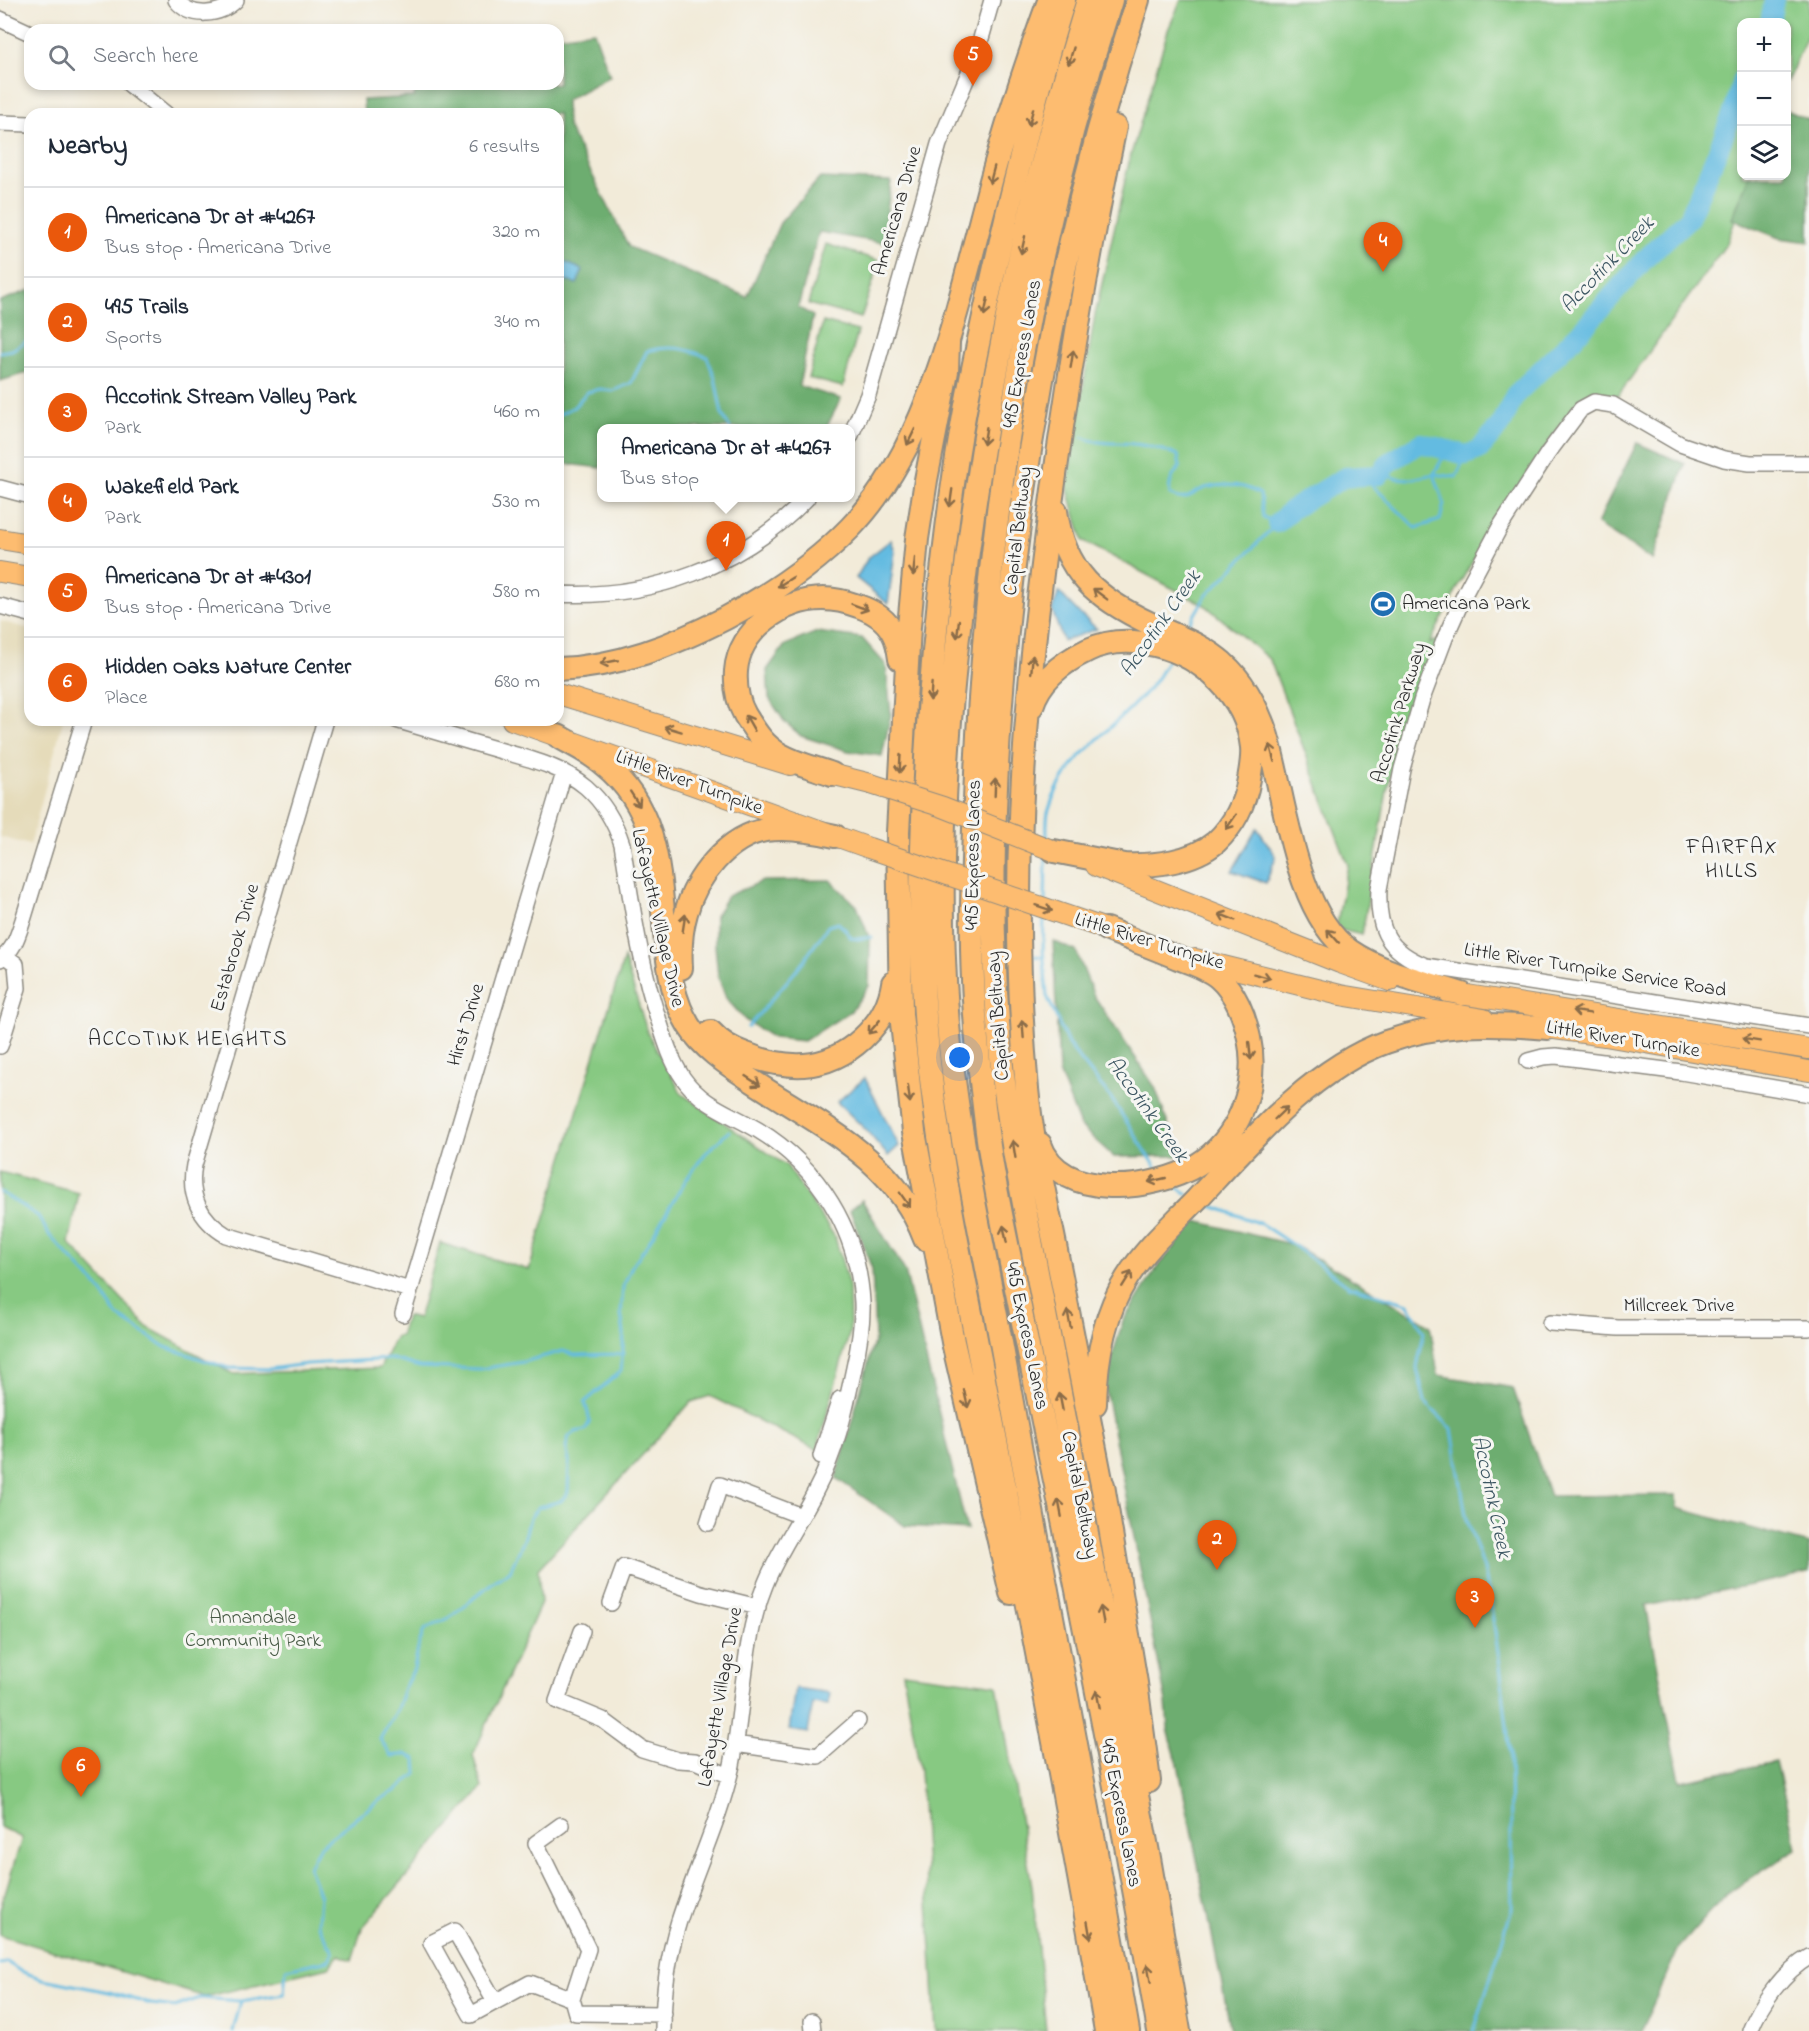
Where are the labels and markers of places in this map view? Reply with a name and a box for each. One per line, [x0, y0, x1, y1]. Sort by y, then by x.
pin: 5 [954, 36, 992, 86]
pin: 4 [1364, 222, 1402, 272]
pin: 1 [706, 522, 746, 571]
sports icon: Americana Park [1368, 589, 1398, 619]
place label: Americana Park [1402, 590, 1530, 619]
pin: 2 [1198, 1520, 1236, 1570]
pin: 3 [1456, 1578, 1494, 1628]
pin: 6 [62, 1748, 100, 1797]

